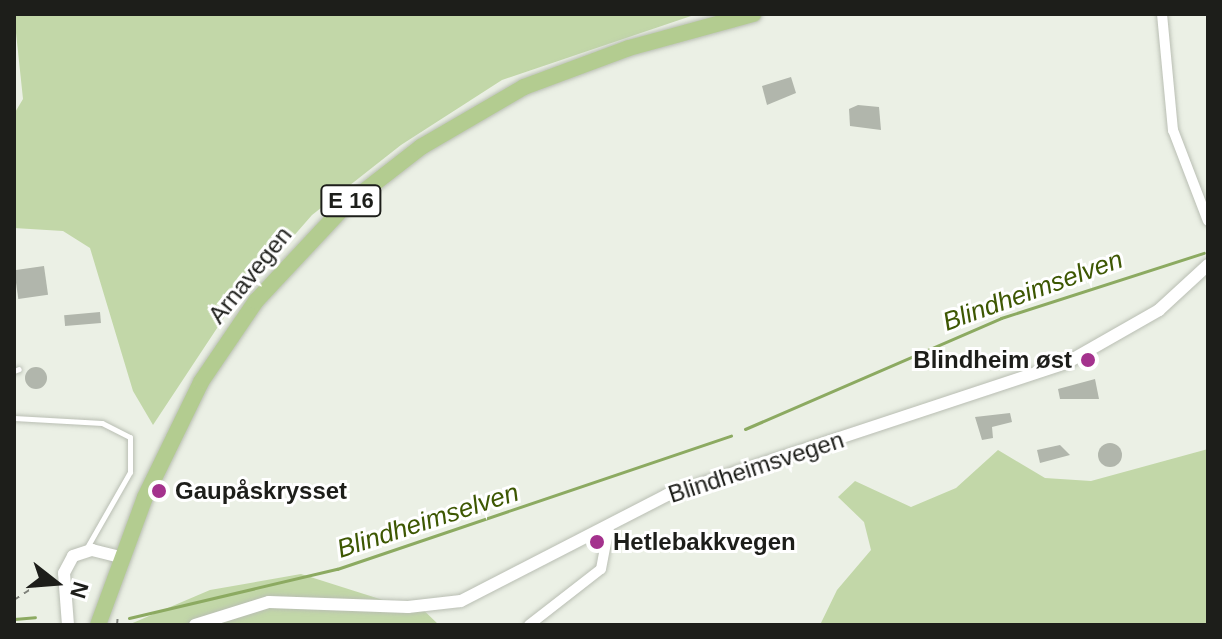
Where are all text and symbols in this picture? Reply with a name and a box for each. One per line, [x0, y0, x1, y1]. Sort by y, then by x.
road number: E 16 [319, 183, 383, 219]
street label: Arnavegen [202, 221, 298, 329]
water label: Blindheimselven [939, 244, 1127, 338]
place label: Blindheim øst [913, 346, 1072, 374]
marker: Blindheim øst [1079, 351, 1097, 369]
street label: Blindheimsvegen [665, 425, 847, 509]
place label: Gaupåskrysset [175, 477, 347, 505]
water label: Blindheimselven [333, 477, 523, 565]
marker: Gaupåskrysset [150, 482, 168, 500]
place label: Hetlebakkvegen [613, 528, 796, 556]
marker: Hetlebakkvegen [588, 533, 606, 551]
north arrow [16, 543, 96, 623]
text: N [65, 579, 94, 601]

